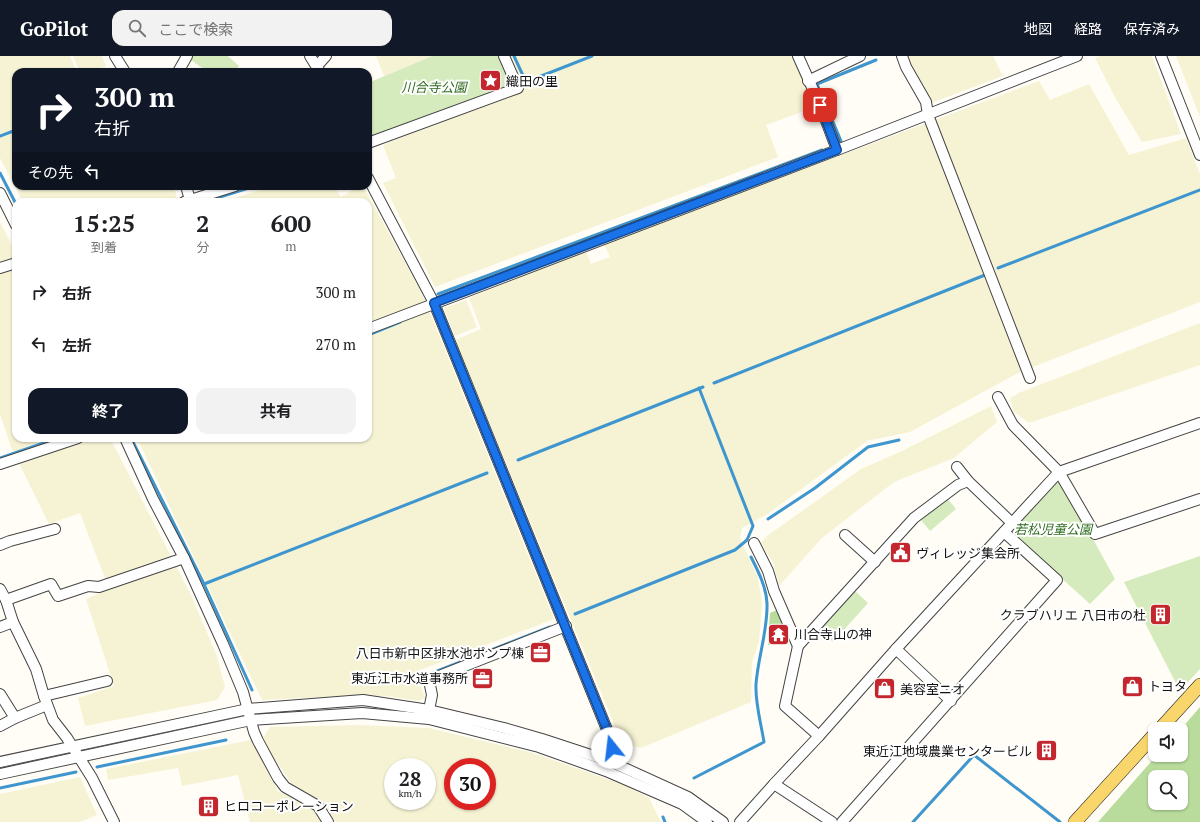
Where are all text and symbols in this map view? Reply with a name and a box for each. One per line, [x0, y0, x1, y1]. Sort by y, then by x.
search box [112, 10, 392, 46]
text: GoPilot [20, 16, 88, 41]
icon: search [126, 17, 148, 39]
text: ここで検索 [158, 19, 233, 39]
text: 地図 [1024, 19, 1052, 38]
text: 経路 [1074, 19, 1102, 38]
text: 保存済み [1124, 19, 1180, 38]
place icon: 織田の里 [477, 68, 503, 94]
place label: 織田の里 [506, 72, 558, 90]
text: 300 m [94, 78, 175, 115]
park label: 川合寺公園 [401, 78, 468, 96]
icon: right [28, 84, 80, 136]
pin [803, 88, 837, 122]
icon: arrive [809, 94, 831, 116]
text: 右折 [94, 116, 130, 140]
icon: left [81, 160, 103, 182]
text: その先 [28, 162, 73, 182]
text: 15:25 [73, 207, 135, 239]
text: 2 [196, 207, 210, 239]
text: 600 [270, 207, 311, 239]
text: m [285, 237, 296, 255]
text: 到着 [91, 238, 117, 256]
text: 分 [196, 238, 209, 256]
icon: right [28, 281, 50, 303]
text: 300 m [315, 282, 356, 302]
text: 右折 [62, 283, 92, 303]
icon: left [28, 333, 50, 355]
text: 270 m [315, 334, 356, 354]
text: 左折 [62, 335, 92, 355]
button: 終了 [28, 388, 188, 434]
button: 共有 [196, 388, 356, 434]
park label: 若松児童公園 [1014, 520, 1094, 538]
public building icon: ヴィレッジ集会所 [888, 540, 914, 566]
place label: ヴィレッジ集会所 [916, 544, 1020, 562]
building icon: クラブハリエ 八日市の杜 [1148, 602, 1174, 628]
place label: クラブハリエ 八日市の杜 [1000, 606, 1146, 624]
temple icon: 川合寺山の神 [765, 621, 791, 647]
place label: 川合寺山の神 [794, 625, 872, 643]
office icon: 八日市新中区排水池ポンプ棟 [527, 640, 553, 666]
place label: 八日市新中区排水池ポンプ棟 [355, 644, 524, 662]
office icon: 東近江市水道事務所 [470, 665, 496, 691]
place label: 東近江市水道事務所 [351, 669, 468, 687]
shop icon: トヨタ [1120, 673, 1146, 699]
shop icon: 美容室ニオ [872, 676, 898, 702]
place label: トヨタ [1148, 677, 1187, 695]
place label: 美容室ニオ [900, 680, 965, 698]
map controls [1148, 722, 1188, 810]
button: sound [1148, 722, 1188, 762]
position arrow [591, 727, 633, 769]
building icon: 東近江地域農業センタービル [1034, 738, 1060, 764]
place label: 東近江地域農業センタービル [863, 742, 1032, 760]
speed limit sign: 30 [444, 758, 496, 810]
text: 28 [399, 765, 421, 792]
button: search [1148, 770, 1188, 810]
text: km/h [398, 787, 422, 800]
building icon: ヒロコーポレーション [196, 793, 222, 819]
place label: ヒロコーポレーション [224, 797, 354, 815]

